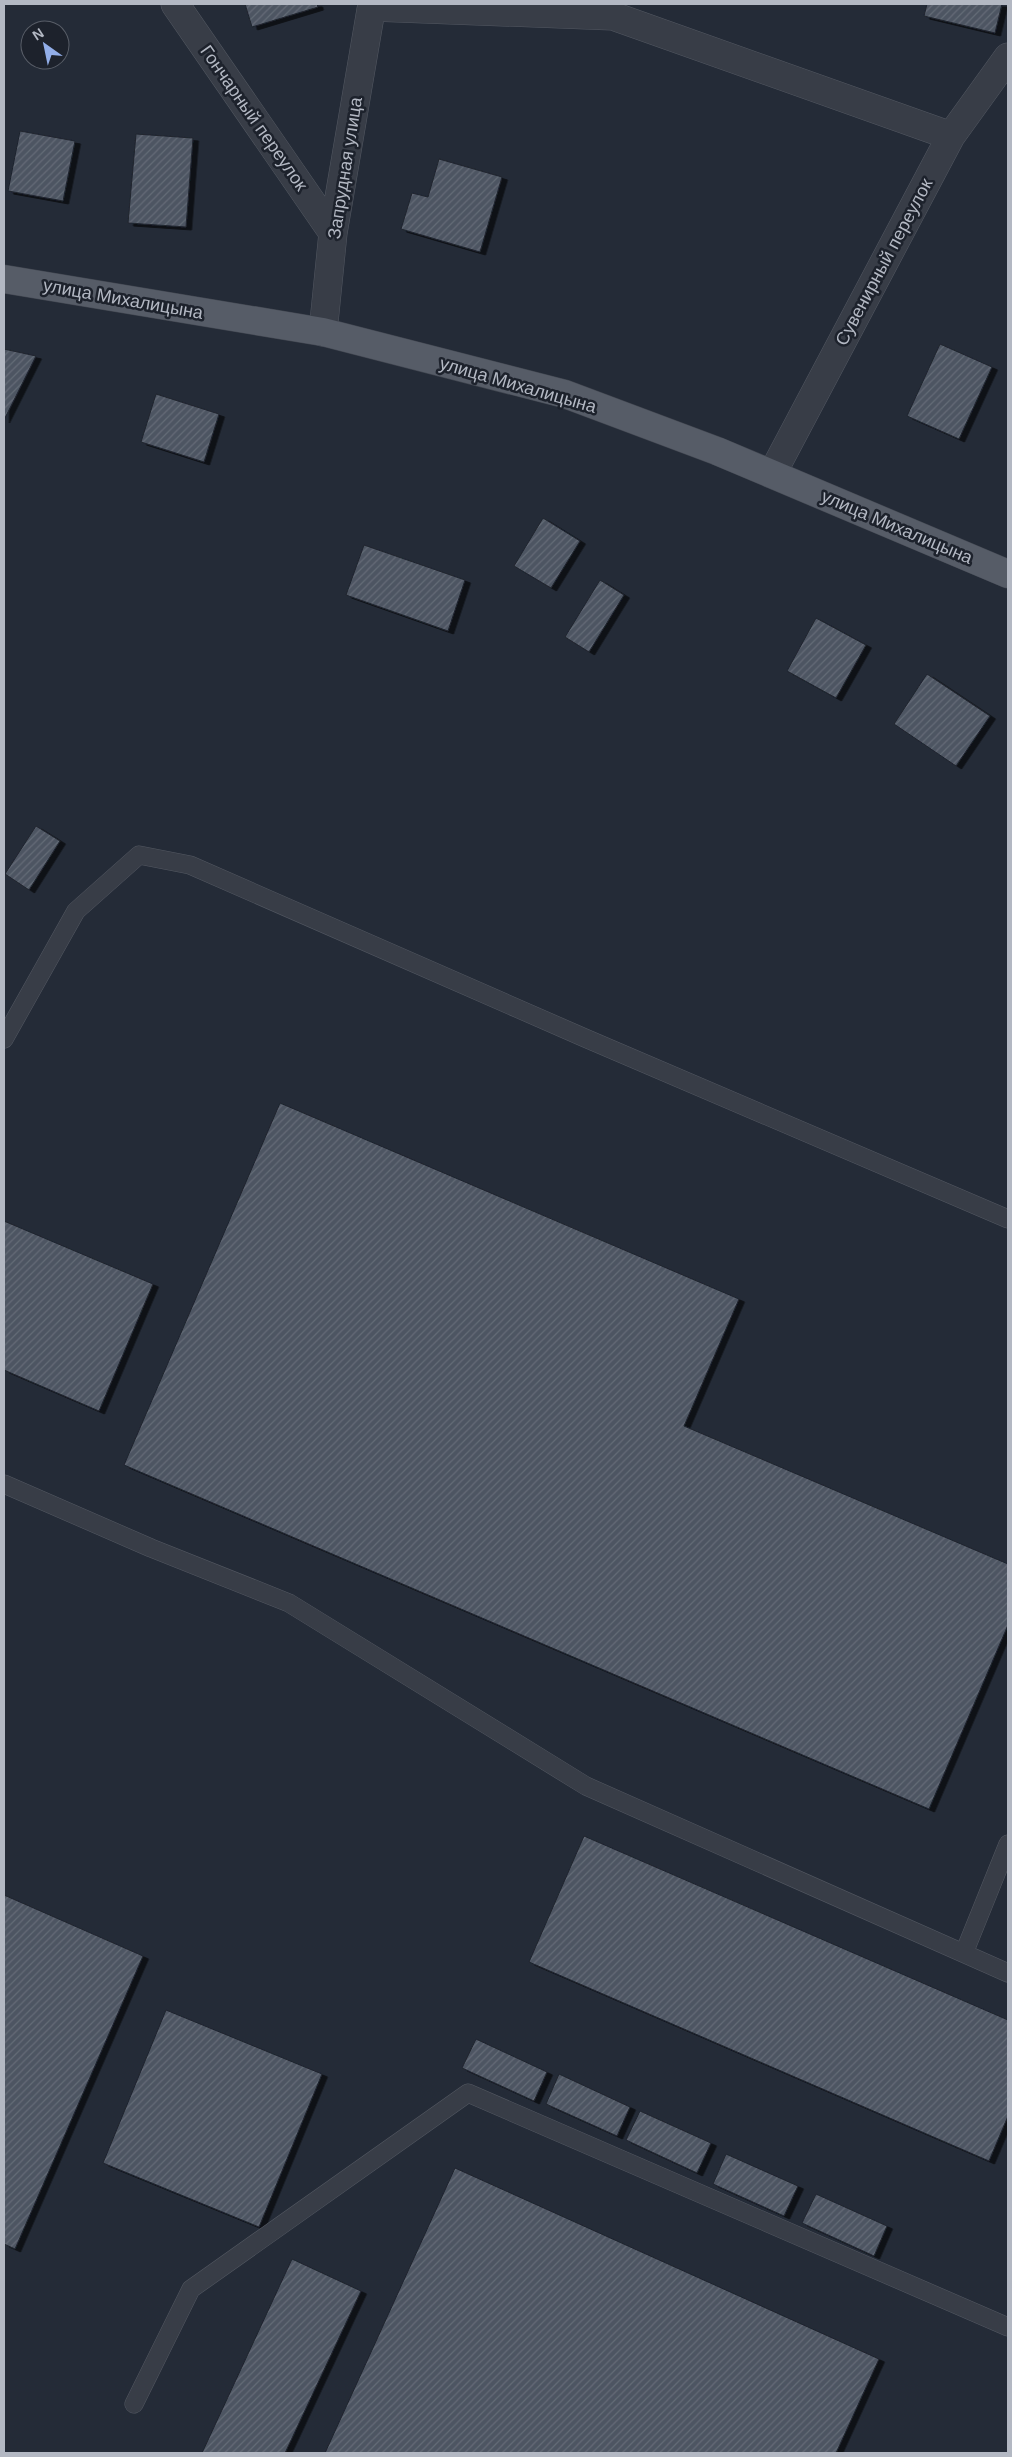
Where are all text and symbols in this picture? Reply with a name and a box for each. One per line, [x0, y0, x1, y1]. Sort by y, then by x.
north arrow [20, 20, 70, 70]
text: N [29, 25, 47, 44]
street label: Гончарный переулок [196, 42, 312, 195]
street label: Запрудная улица [324, 95, 366, 240]
street label: Сувенирный переулок [831, 175, 937, 349]
street label: улица Михалицына [41, 275, 206, 323]
street label: улица Михалицына [437, 353, 600, 417]
street label: улица Михалицына [818, 486, 976, 568]

